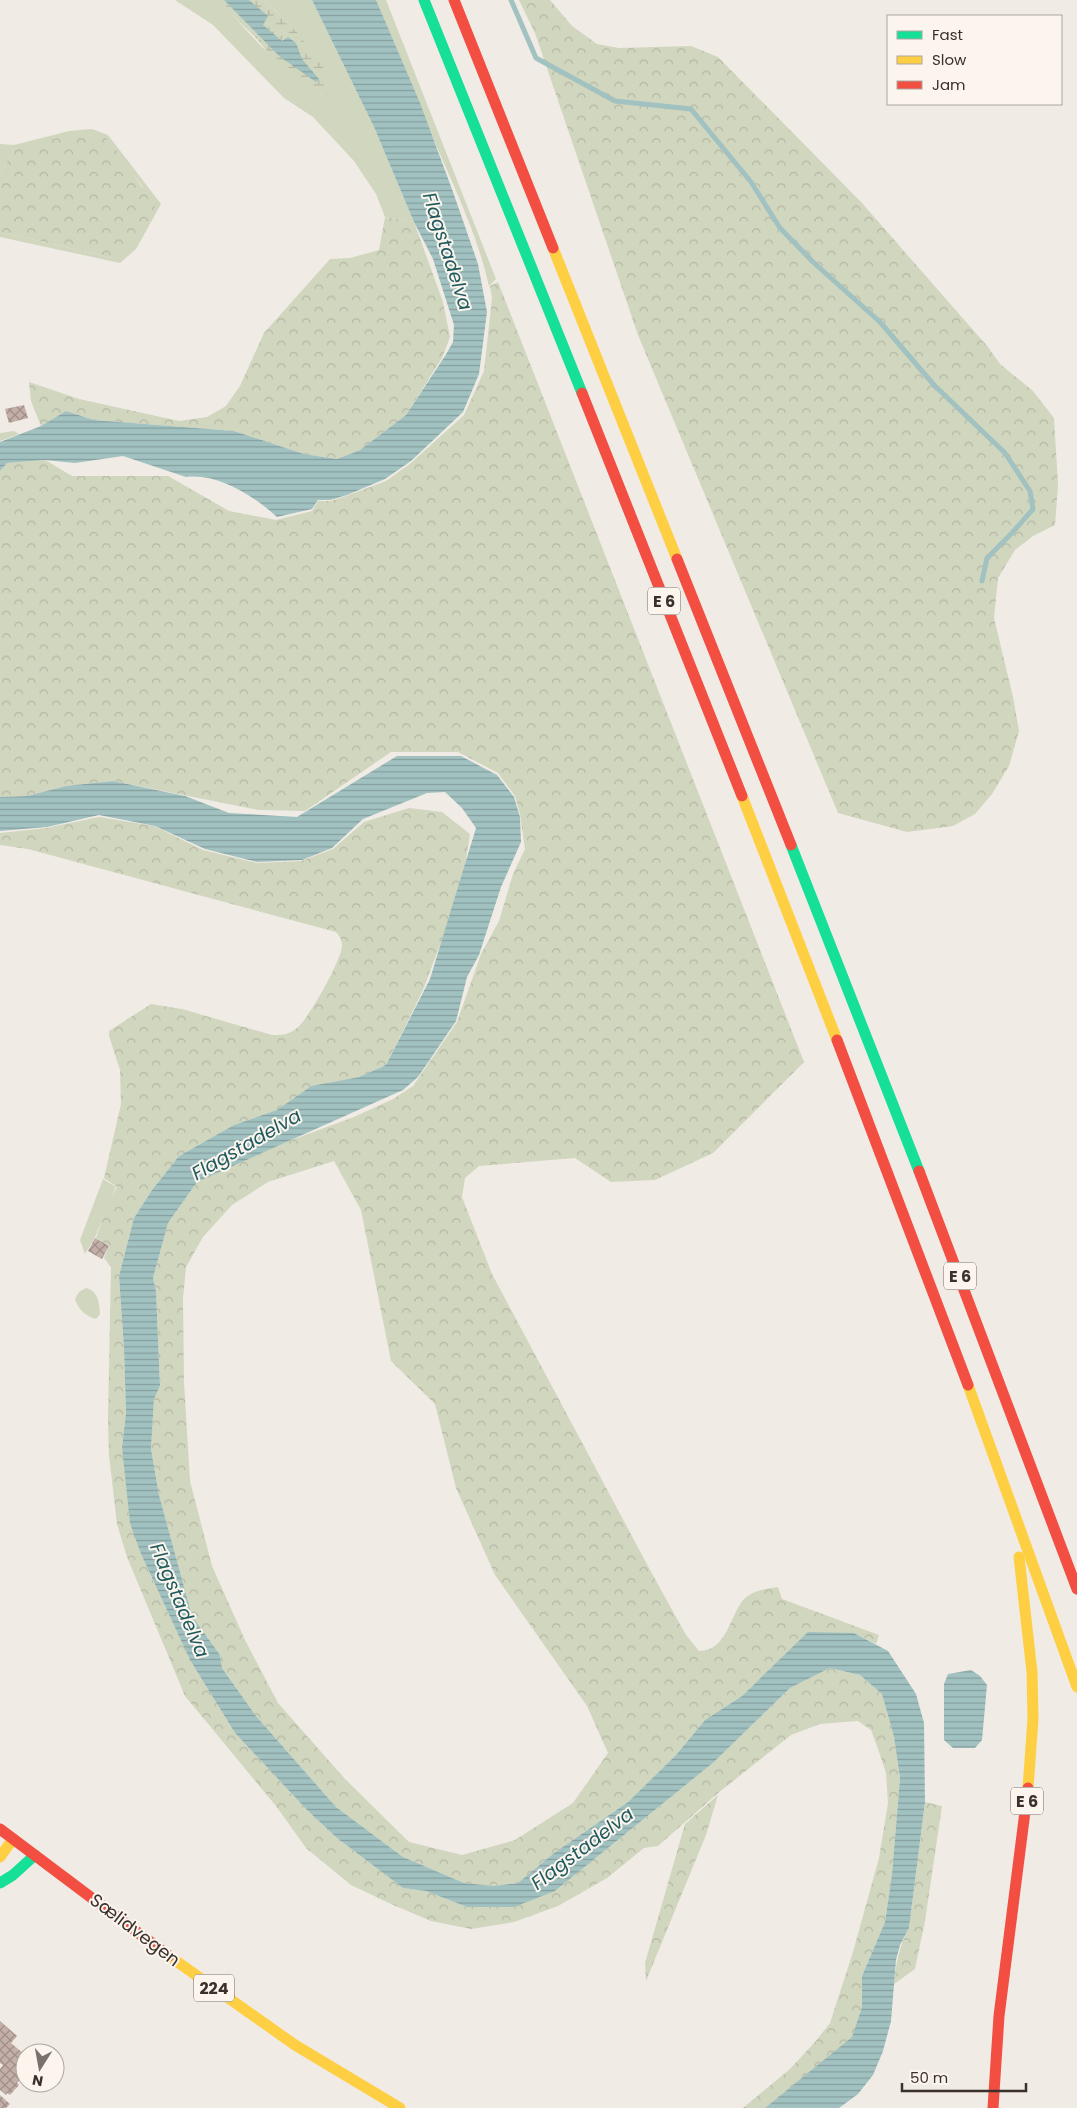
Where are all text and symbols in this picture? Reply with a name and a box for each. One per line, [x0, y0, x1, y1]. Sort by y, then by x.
legend [887, 15, 1062, 105]
text: Fast [932, 24, 963, 45]
text: Slow [932, 49, 967, 70]
text: Jam [932, 74, 966, 95]
water label: Flagstadelva [416, 189, 479, 314]
road number: E 6 [648, 588, 680, 614]
water label: Flagstadelva [186, 1102, 306, 1187]
road number: E 6 [944, 1262, 976, 1290]
water label: Flagstadelva [143, 1539, 216, 1662]
road number: E 6 [1011, 1788, 1043, 1814]
water label: Flagstadelva [525, 1801, 639, 1896]
street label: Sælidvegen [85, 1887, 186, 1972]
road number: 224 [194, 1975, 234, 2002]
north arrow [15, 2043, 65, 2093]
scale bar [902, 2060, 1026, 2092]
text: 50 m [910, 2067, 948, 2088]
text: N [30, 2070, 45, 2092]

